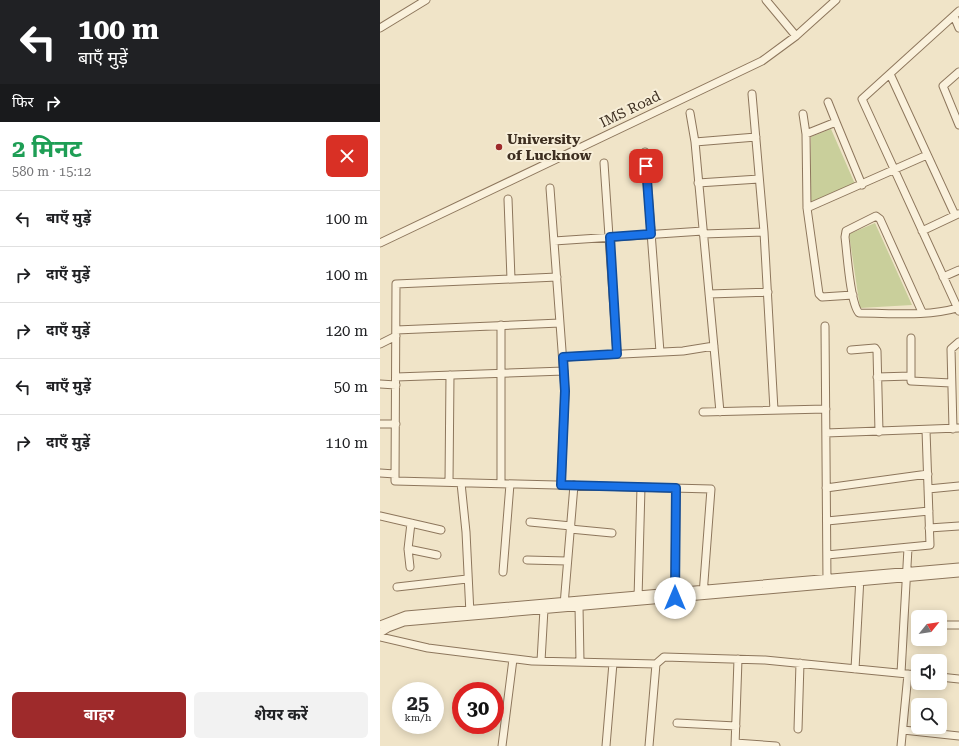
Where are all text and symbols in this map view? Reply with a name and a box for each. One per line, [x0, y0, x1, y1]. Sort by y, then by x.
text: 100 m [78, 13, 159, 46]
icon: left [12, 16, 64, 68]
text: बाएँ मुड़ें [78, 47, 128, 68]
street label: IMS Road [597, 87, 663, 130]
icon: right [42, 92, 64, 114]
text: फिर [12, 93, 34, 111]
place label: University of Lucknow [507, 131, 592, 163]
text: 2 मिनट [12, 135, 82, 163]
button: close [326, 135, 368, 177]
marker: University of Lucknow [494, 142, 504, 152]
pin [629, 149, 663, 183]
icon: arrive [635, 155, 657, 177]
text: 580 m · 15:12 [12, 164, 91, 179]
icon: left [12, 208, 34, 230]
text: बाएँ मुड़ें [46, 209, 91, 227]
text: 100 m [325, 210, 368, 228]
icon: right [12, 264, 34, 286]
text: दाएँ मुड़ें [46, 265, 90, 283]
text: 100 m [325, 266, 368, 284]
icon: right [12, 320, 34, 342]
text: दाएँ मुड़ें [46, 321, 90, 339]
text: 120 m [325, 322, 368, 340]
icon: left [12, 376, 34, 398]
text: बाएँ मुड़ें [46, 377, 91, 395]
text: 50 m [334, 378, 368, 396]
icon: right [12, 432, 34, 454]
text: दाएँ मुड़ें [46, 433, 90, 451]
text: 110 m [325, 434, 368, 452]
position arrow [654, 577, 696, 619]
north arrow [911, 610, 947, 646]
map controls [911, 610, 947, 734]
button: sound [911, 654, 947, 690]
speed limit sign: 30 [452, 682, 504, 734]
text: 25 [407, 691, 429, 715]
button: बाहर [12, 692, 186, 738]
button: शेयर करें [194, 692, 368, 738]
button: search [911, 698, 947, 734]
text: km/h [405, 712, 431, 723]

